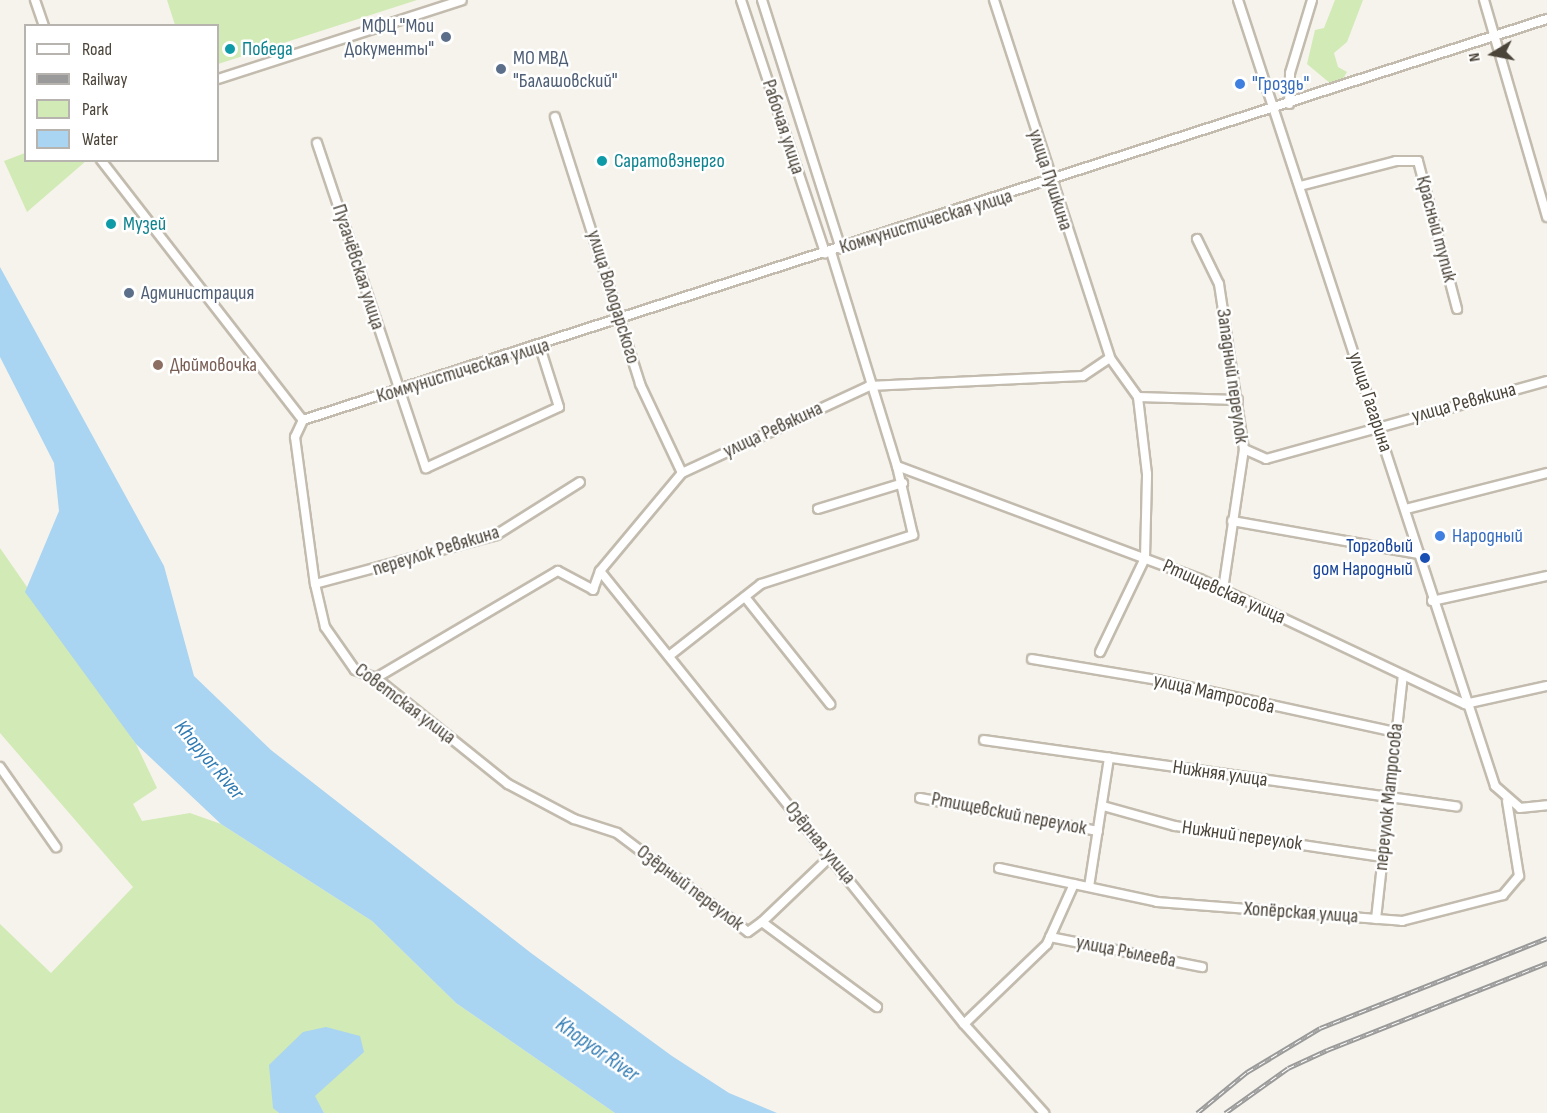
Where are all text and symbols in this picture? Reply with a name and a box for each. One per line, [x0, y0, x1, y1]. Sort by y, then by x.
place label: МФЦ "Мои Документы" [345, 14, 434, 61]
legend [24, 24, 219, 162]
north arrow [1463, 24, 1523, 84]
marker: МФЦ "Мои Документы" [439, 30, 453, 44]
place label: Победа [242, 37, 293, 61]
text: Road [82, 39, 112, 60]
marker: Победа [223, 42, 237, 56]
place label: МО МВД "Балашовский" [513, 46, 618, 93]
text: N [1465, 51, 1485, 63]
marker: МО МВД "Балашовский" [494, 62, 508, 76]
text: Railway [82, 69, 127, 90]
place label: "Гроздь" [1252, 72, 1309, 96]
street label: Рабочая улица [756, 77, 810, 177]
marker: "Гроздь" [1233, 77, 1247, 91]
text: Park [82, 99, 108, 120]
street label: улица Пушкина [1022, 127, 1078, 233]
text: Water [82, 129, 118, 150]
place label: Саратовэнерго [614, 149, 725, 173]
marker: Саратовэнерго [595, 154, 609, 168]
street label: Красный тупик [1410, 173, 1462, 285]
street label: Коммунистическая улица [837, 184, 1015, 260]
street label: Пугачёвская улица [326, 201, 390, 333]
place label: Музей [123, 212, 166, 236]
marker: Музей [104, 217, 118, 231]
street label: улица Володарского [581, 227, 645, 367]
place label: Администрация [141, 281, 254, 305]
marker: Администрация [122, 286, 136, 300]
street label: Западный переулок [1211, 307, 1253, 445]
street label: Коммунистическая улица [374, 333, 552, 409]
street label: улица Гагарина [1343, 349, 1397, 455]
place label: Дюймовочка [170, 353, 257, 377]
marker: Дюймовочка [151, 358, 165, 372]
street label: улица Ревякина [1409, 378, 1519, 428]
street label: улица Ревякина [720, 397, 826, 463]
street label: переулок Ревякина [370, 520, 502, 582]
place label: Народный [1452, 524, 1523, 548]
marker: Народный [1433, 529, 1447, 543]
place label: Торговый дом Народный [1313, 534, 1413, 581]
marker: Торговый дом Народный [1418, 551, 1432, 565]
street label: Ртищевская улица [1159, 554, 1289, 630]
street label: Советская улица [350, 658, 460, 750]
street label: улица Матросова [1151, 668, 1277, 720]
water label: Khopyor River [169, 715, 249, 805]
street label: переулок Матросова [1369, 722, 1409, 872]
street label: Нижняя улица [1171, 755, 1269, 793]
street label: Ртищевский переулок [929, 787, 1089, 841]
street label: Озёрная улица [779, 797, 861, 889]
street label: Нижний переулок [1180, 816, 1304, 856]
street label: Озёрный переулок [632, 840, 748, 936]
street label: Хопёрская улица [1243, 897, 1359, 929]
street label: улица Рылеева [1074, 931, 1178, 973]
water label: Khopyor River [551, 1012, 643, 1088]

